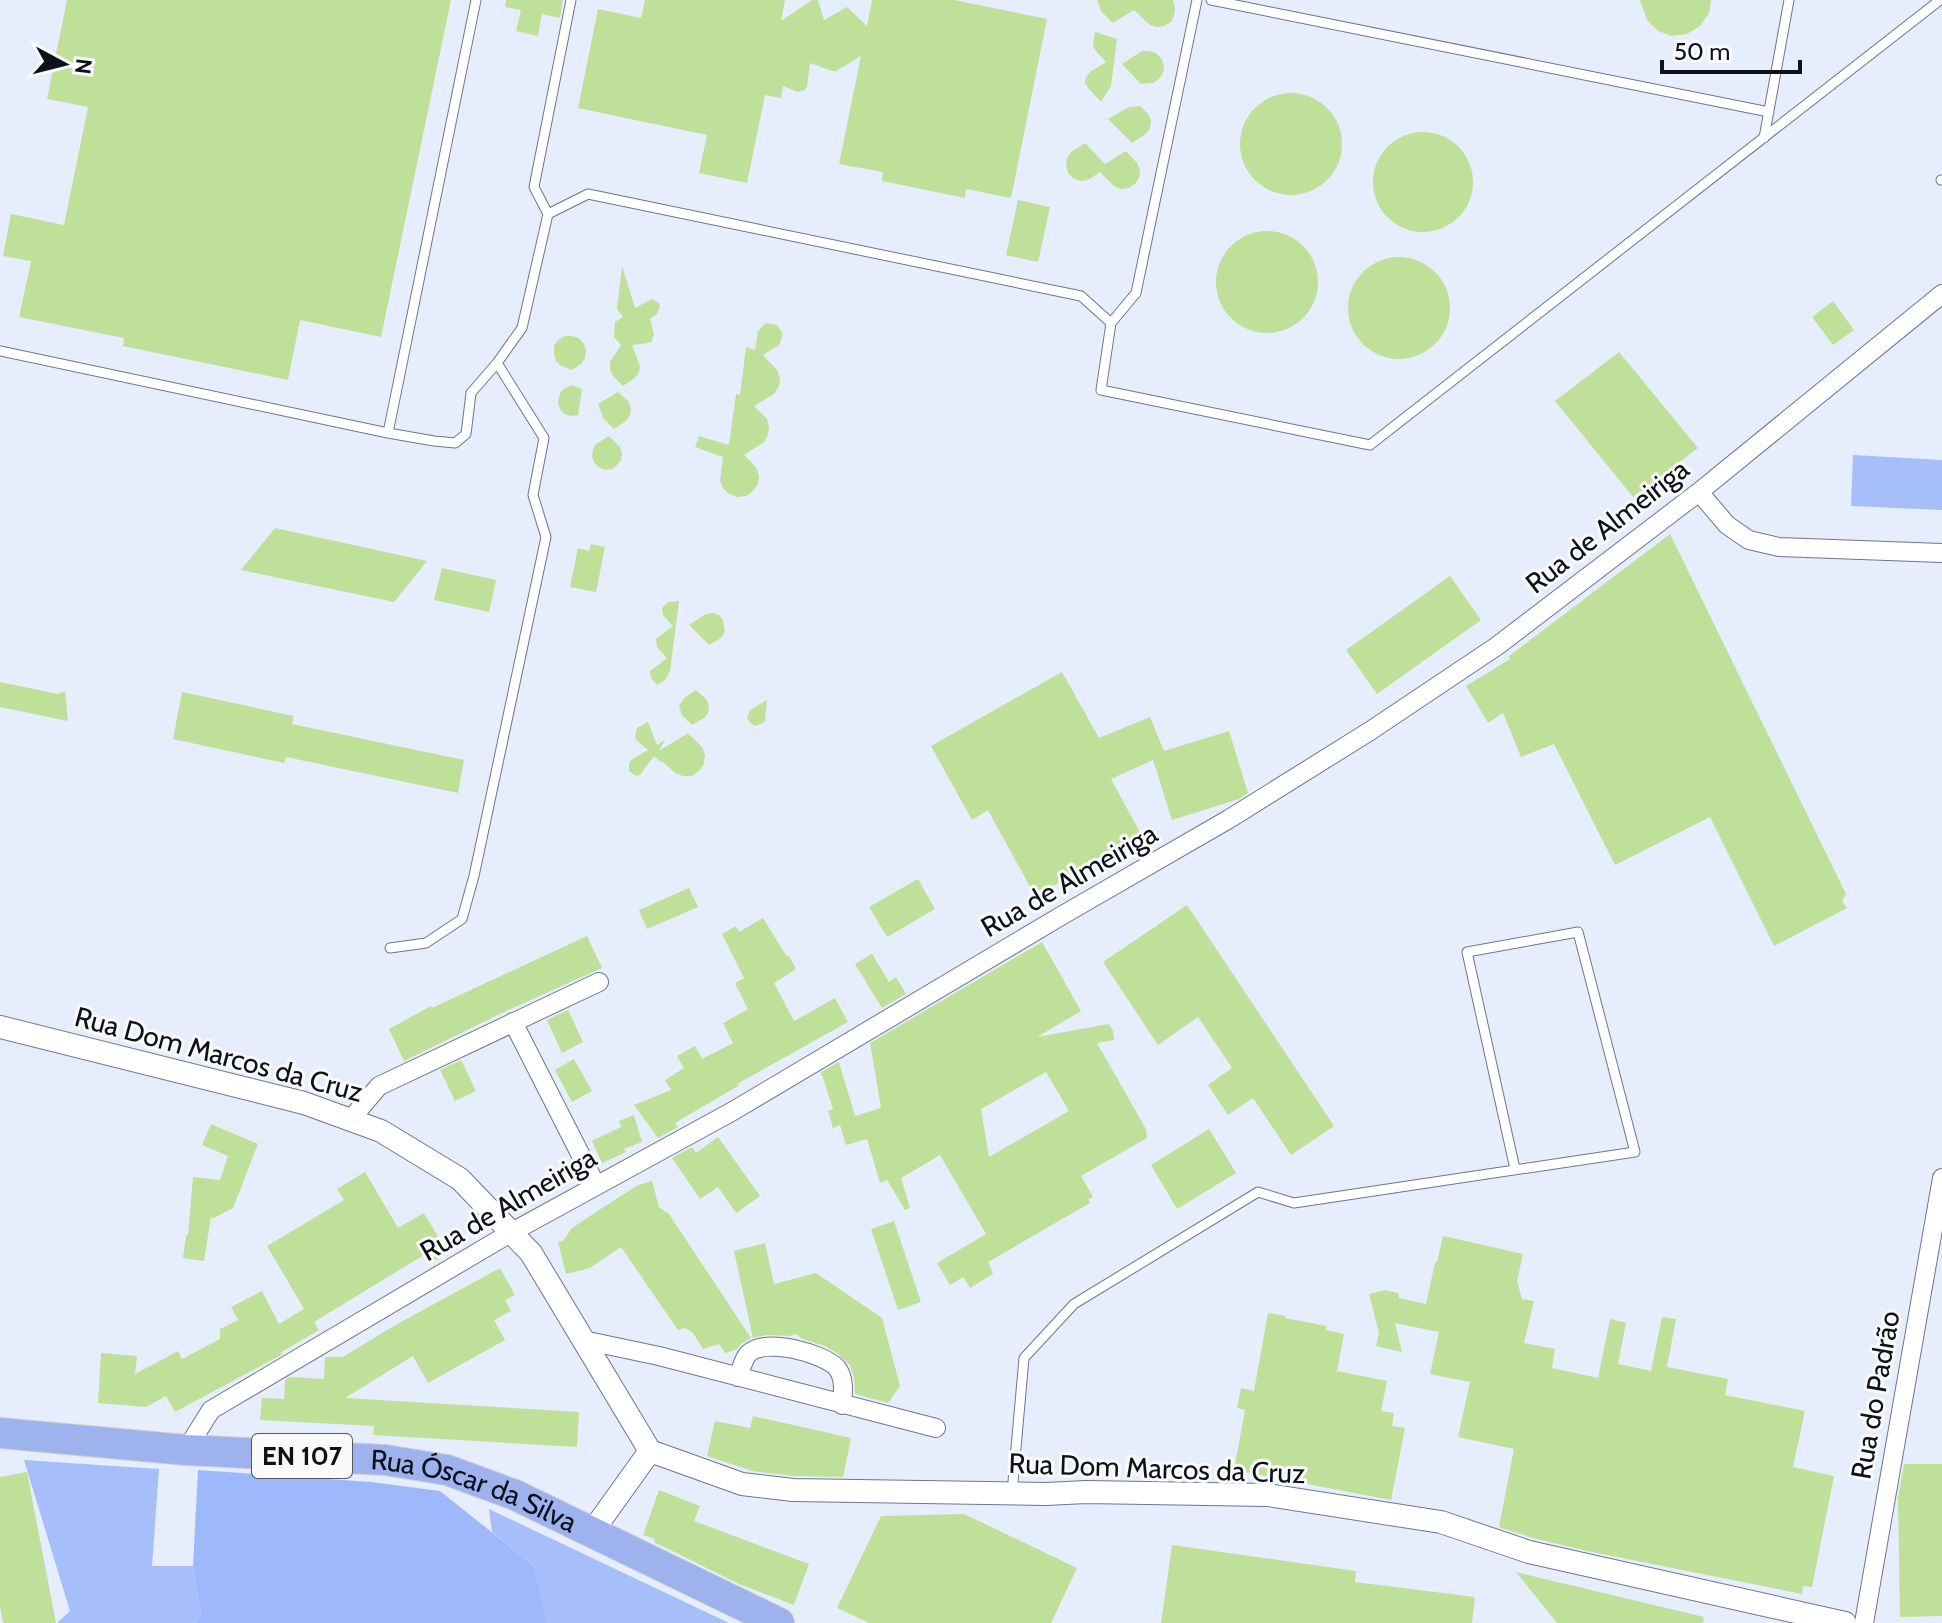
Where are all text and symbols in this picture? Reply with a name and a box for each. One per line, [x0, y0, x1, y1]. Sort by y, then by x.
north arrow [24, 24, 104, 104]
scale bar [1662, 24, 1800, 74]
text: 50 m [1674, 37, 1730, 66]
text: N [69, 57, 98, 76]
street label: Rua de Almeiriga [1519, 451, 1696, 600]
street label: Rua de Almeiriga [975, 816, 1164, 944]
street label: Rua Dom Marcos da Cruz [71, 999, 367, 1109]
street label: Rua de Almeiriga [414, 1140, 603, 1268]
street label: Rua do Padrão [1843, 1308, 1907, 1482]
road number: EN 107 [252, 1434, 352, 1478]
street label: Rua Óscar da Silva [370, 1442, 583, 1540]
street label: Rua Dom Marcos da Cruz [1008, 1446, 1306, 1490]

